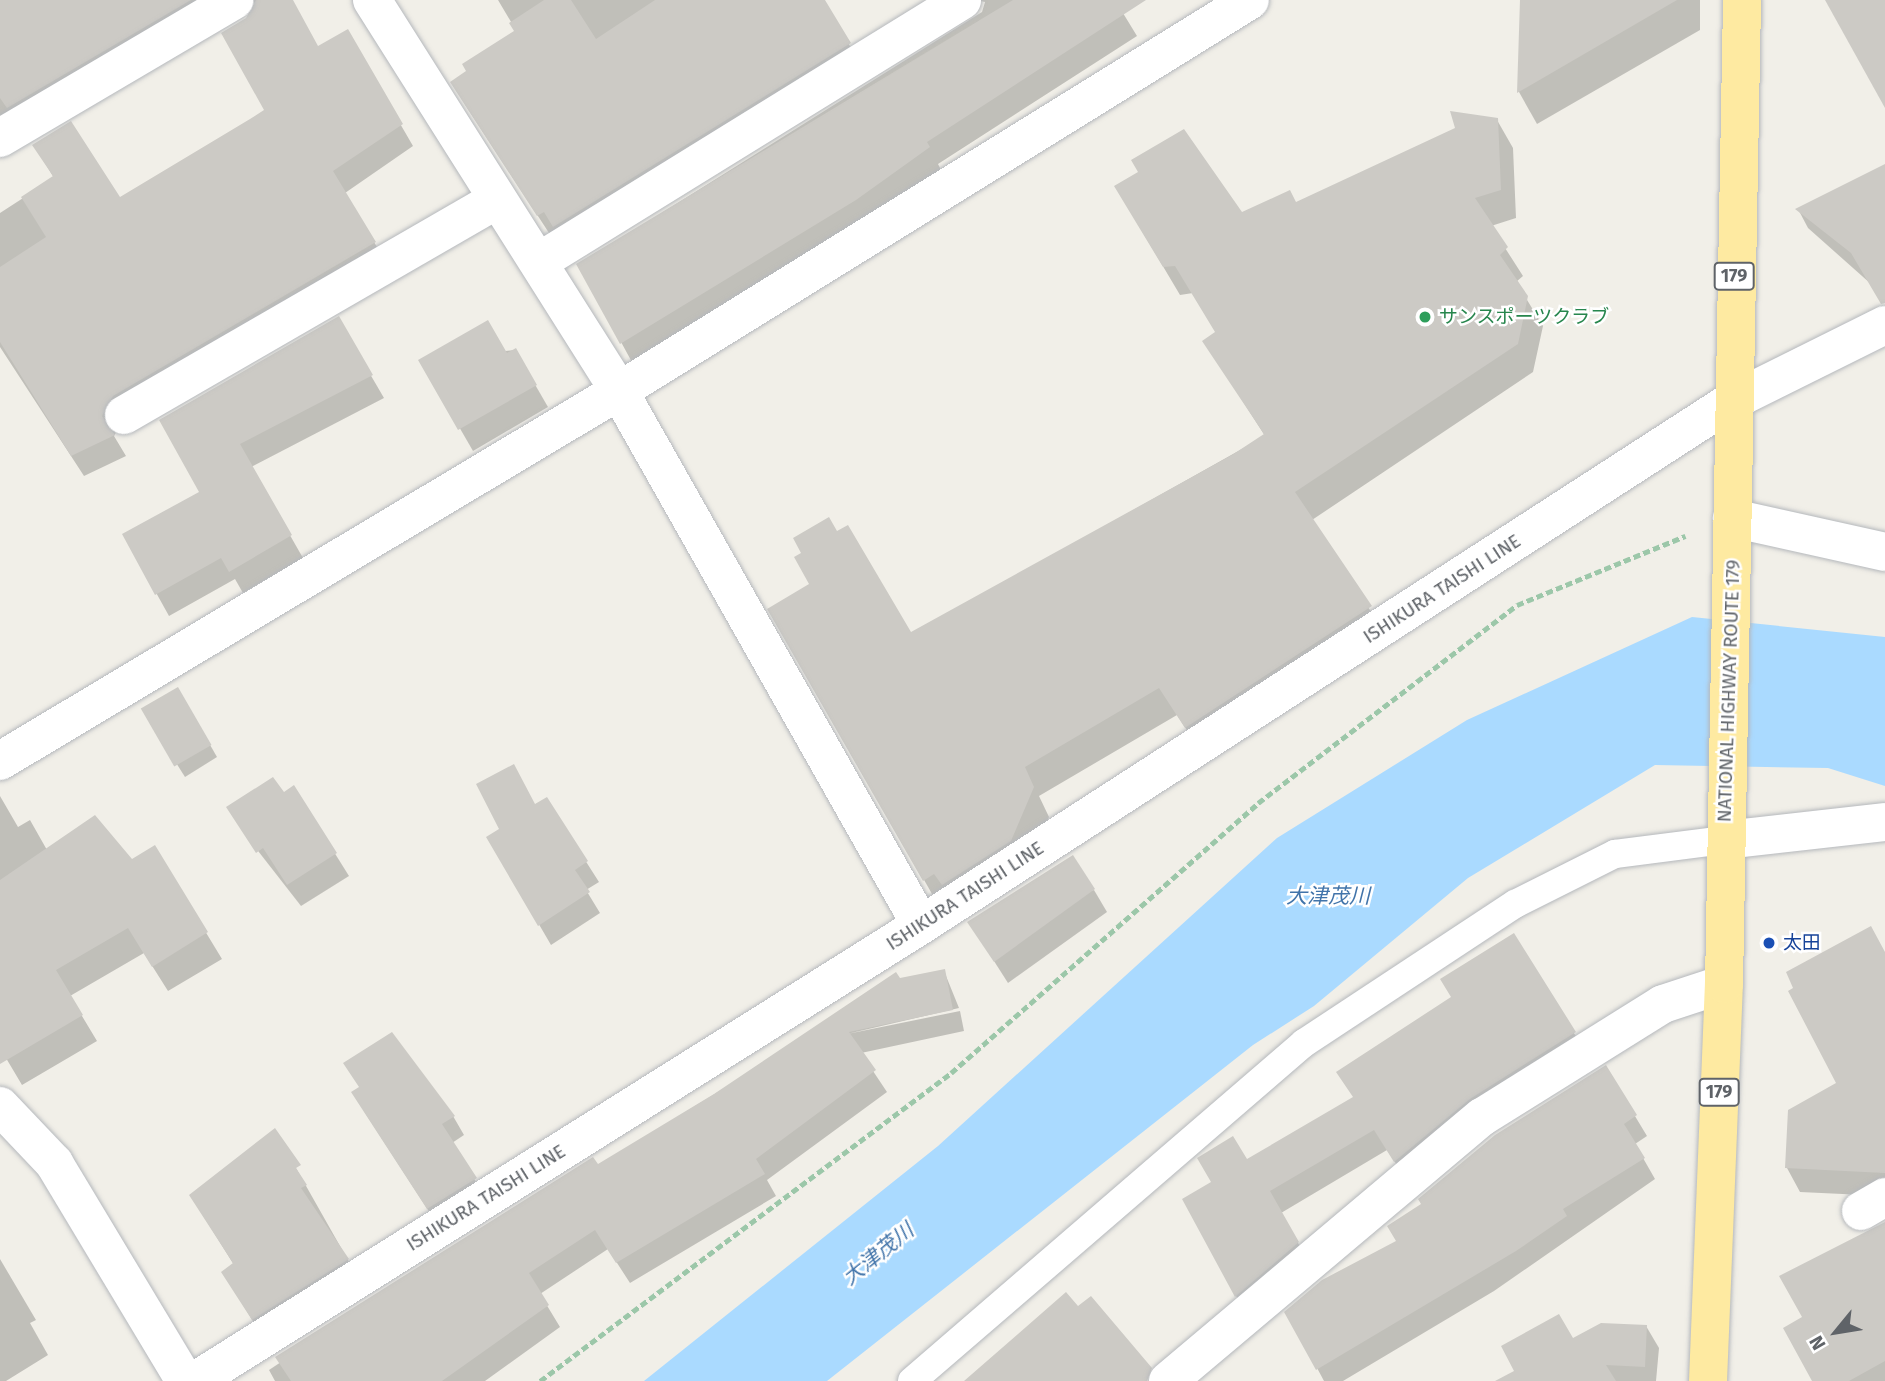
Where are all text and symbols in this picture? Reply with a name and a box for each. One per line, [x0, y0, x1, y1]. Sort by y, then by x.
road number: 179 [1713, 262, 1755, 290]
place label: サンスポーツクラブ [1439, 306, 1610, 328]
marker: サンスポーツクラブ [1417, 309, 1433, 325]
street label: ISHIKURA TAISHI LINE [1359, 530, 1525, 648]
street label: NATIONAL HIGHWAY ROUTE 179 [1713, 559, 1745, 823]
street label: ISHIKURA TAISHI LINE [882, 837, 1048, 955]
water label: 大津茂川 [1286, 883, 1370, 909]
place label: 太田 [1783, 932, 1821, 954]
marker: 太田 [1761, 935, 1777, 951]
road number: 179 [1698, 1078, 1740, 1106]
street label: ISHIKURA TAISHI LINE [402, 1140, 570, 1256]
water label: 大津茂川 [837, 1218, 919, 1290]
north arrow [1801, 1297, 1871, 1367]
text: N [1804, 1332, 1830, 1354]

